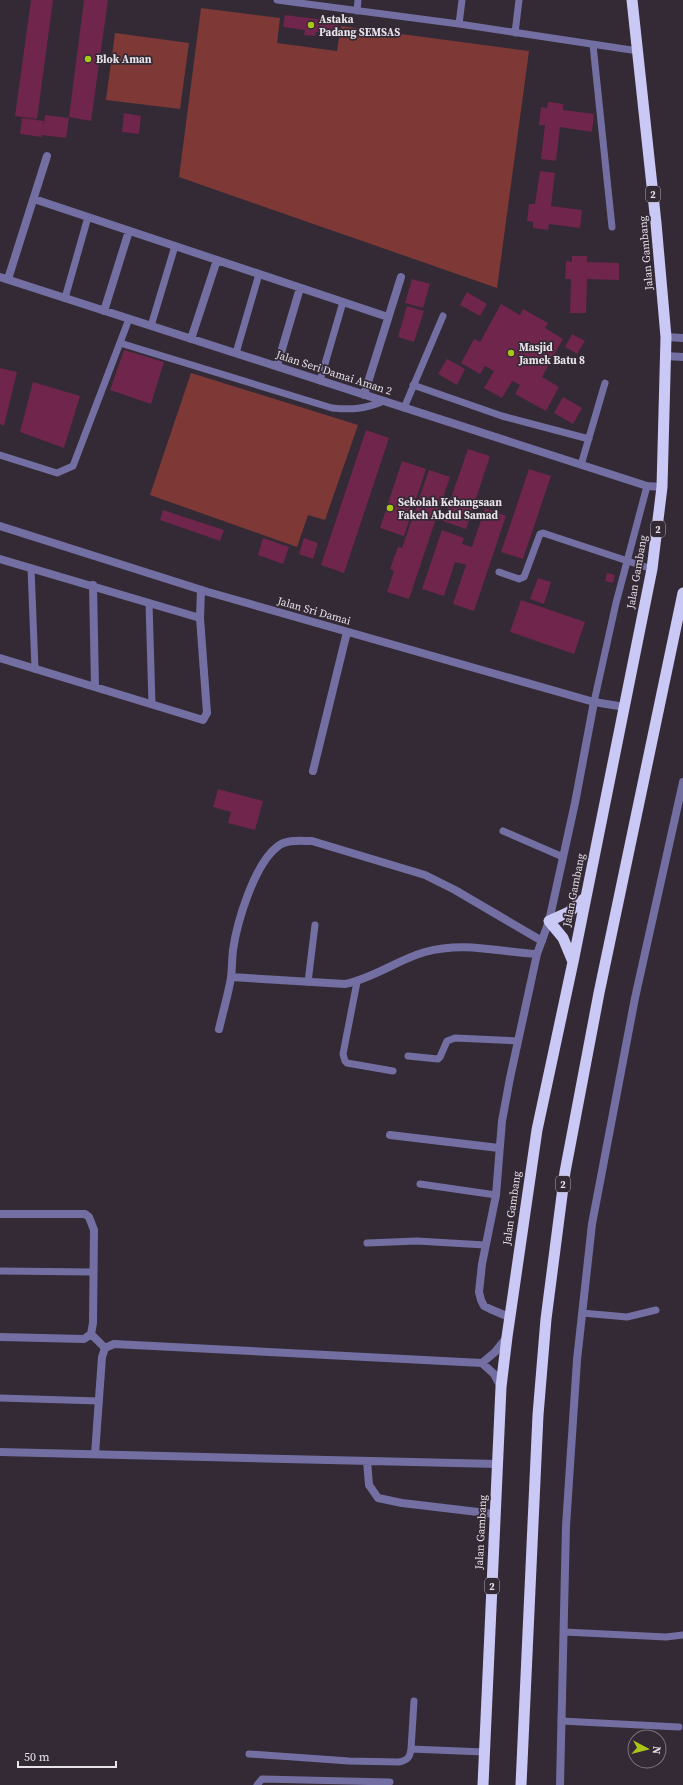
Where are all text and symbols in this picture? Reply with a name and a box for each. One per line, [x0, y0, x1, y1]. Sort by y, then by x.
place label: Astaka Padang SEMSAS [319, 12, 400, 40]
marker: Astaka Padang SEMSAS [306, 20, 316, 30]
place label: Blok Aman [96, 52, 152, 67]
marker: Blok Aman [83, 54, 93, 64]
road number: 2 [646, 186, 660, 202]
street label: Jalan Gambang [635, 215, 657, 292]
place label: Masjid Jamek Batu 8 [518, 340, 585, 368]
street label: Jalan Seri Damai Aman 2 [273, 347, 394, 399]
marker: Masjid Jamek Batu 8 [506, 348, 516, 358]
place label: Sekolah Kebangsaan Fakeh Abdul Samad [398, 495, 502, 523]
marker: Sekolah Kebangsaan Fakeh Abdul Samad [385, 503, 395, 513]
road number: 2 [651, 521, 665, 537]
street label: Jalan Gambang [623, 534, 651, 611]
street label: Jalan Sri Damai [275, 593, 352, 629]
street label: Jalan Gambang [559, 852, 589, 929]
street label: Jalan Gambang [499, 1170, 525, 1247]
road number: 2 [556, 1176, 570, 1192]
street label: Jalan Gambang [472, 1494, 490, 1571]
road number: 2 [485, 1578, 499, 1594]
north arrow [627, 1729, 667, 1769]
scale bar [18, 1743, 116, 1769]
text: N [648, 1745, 664, 1755]
text: 50 m [24, 1749, 50, 1765]

